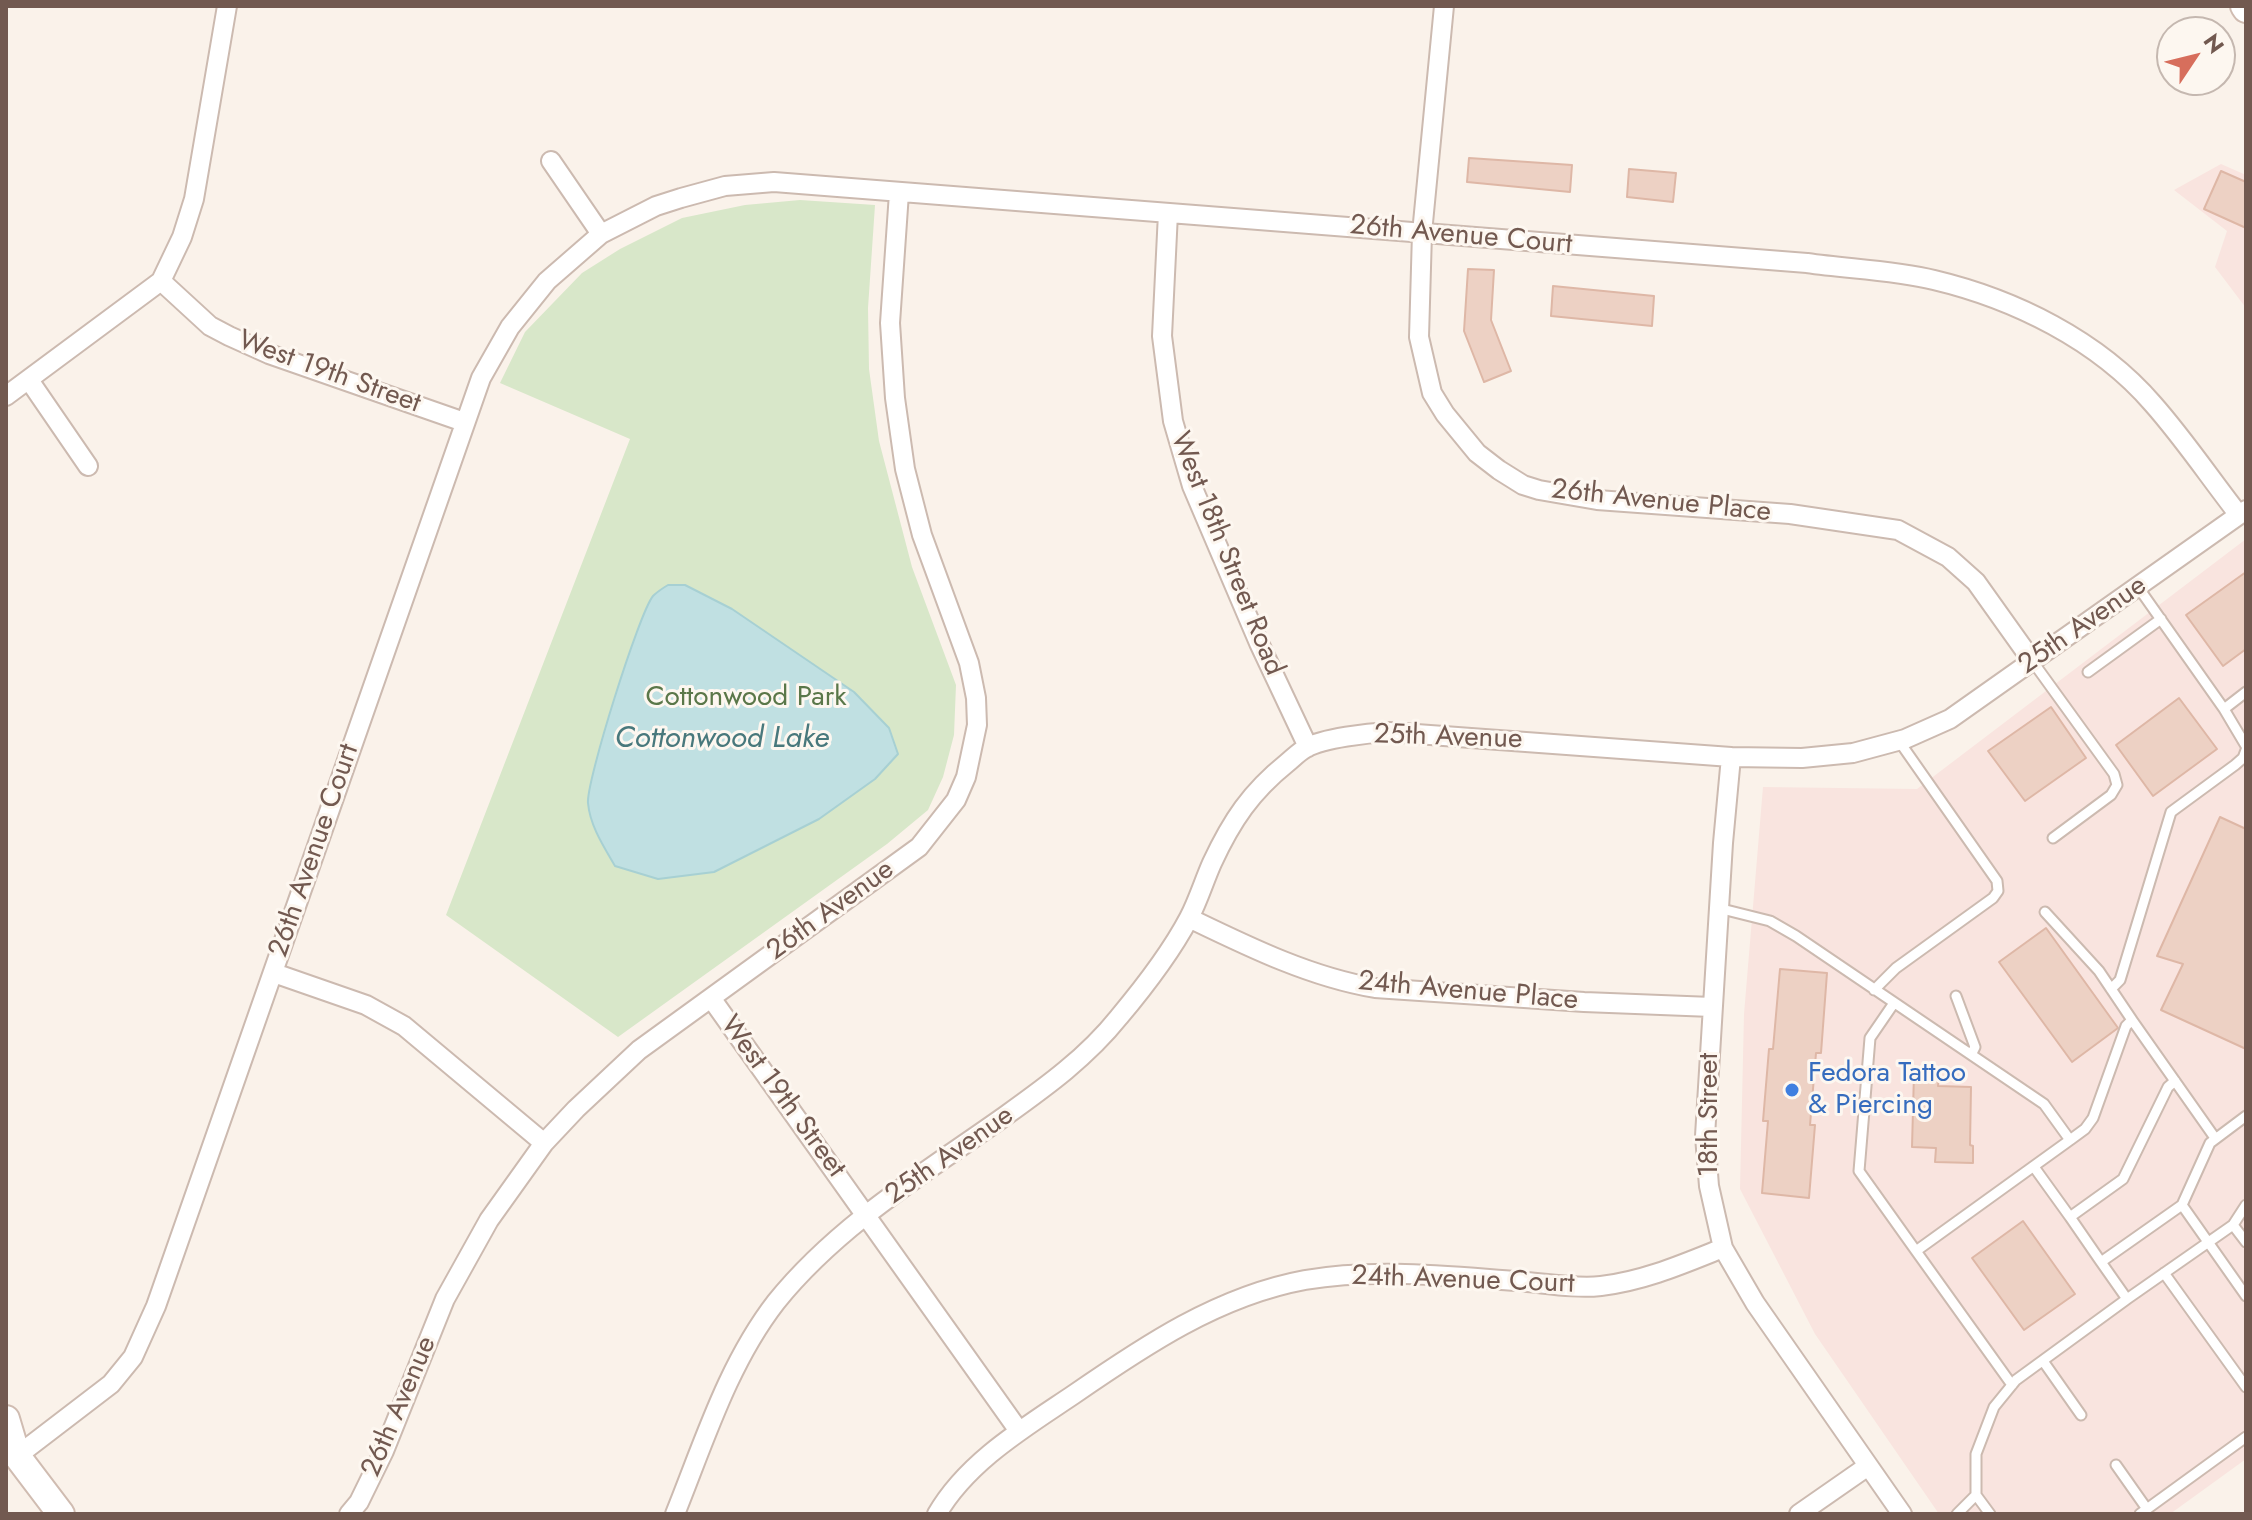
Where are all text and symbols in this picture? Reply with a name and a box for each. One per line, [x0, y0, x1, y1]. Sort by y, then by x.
north arrow [2156, 16, 2236, 96]
text: N [2196, 27, 2232, 60]
street label: 26th Avenue Court [1348, 210, 1574, 262]
street label: West 19th Street [233, 324, 425, 422]
street label: West 18th Street Road [1162, 427, 1290, 681]
street label: 26th Avenue Place [1550, 474, 1772, 530]
street label: 25th Avenue [2012, 570, 2154, 682]
park label: Cottonwood Park [645, 681, 847, 715]
street label: 25th Avenue [1373, 719, 1523, 757]
water label: Cottonwood Lake [615, 722, 829, 758]
street label: 26th Avenue Court [263, 740, 367, 962]
street label: 26th Avenue [761, 854, 901, 968]
street label: 24th Avenue Place [1357, 966, 1579, 1018]
street label: West 19th Street [712, 1010, 852, 1184]
street label: 18th Street [1693, 1053, 1727, 1177]
place label: Fedora Tattoo & Piercing [1808, 1057, 1966, 1123]
marker: Fedora Tattoo & Piercing [1783, 1081, 1801, 1099]
street label: 25th Avenue [879, 1100, 1021, 1212]
street label: 24th Avenue Court [1351, 1260, 1575, 1302]
street label: 26th Avenue [355, 1332, 445, 1482]

